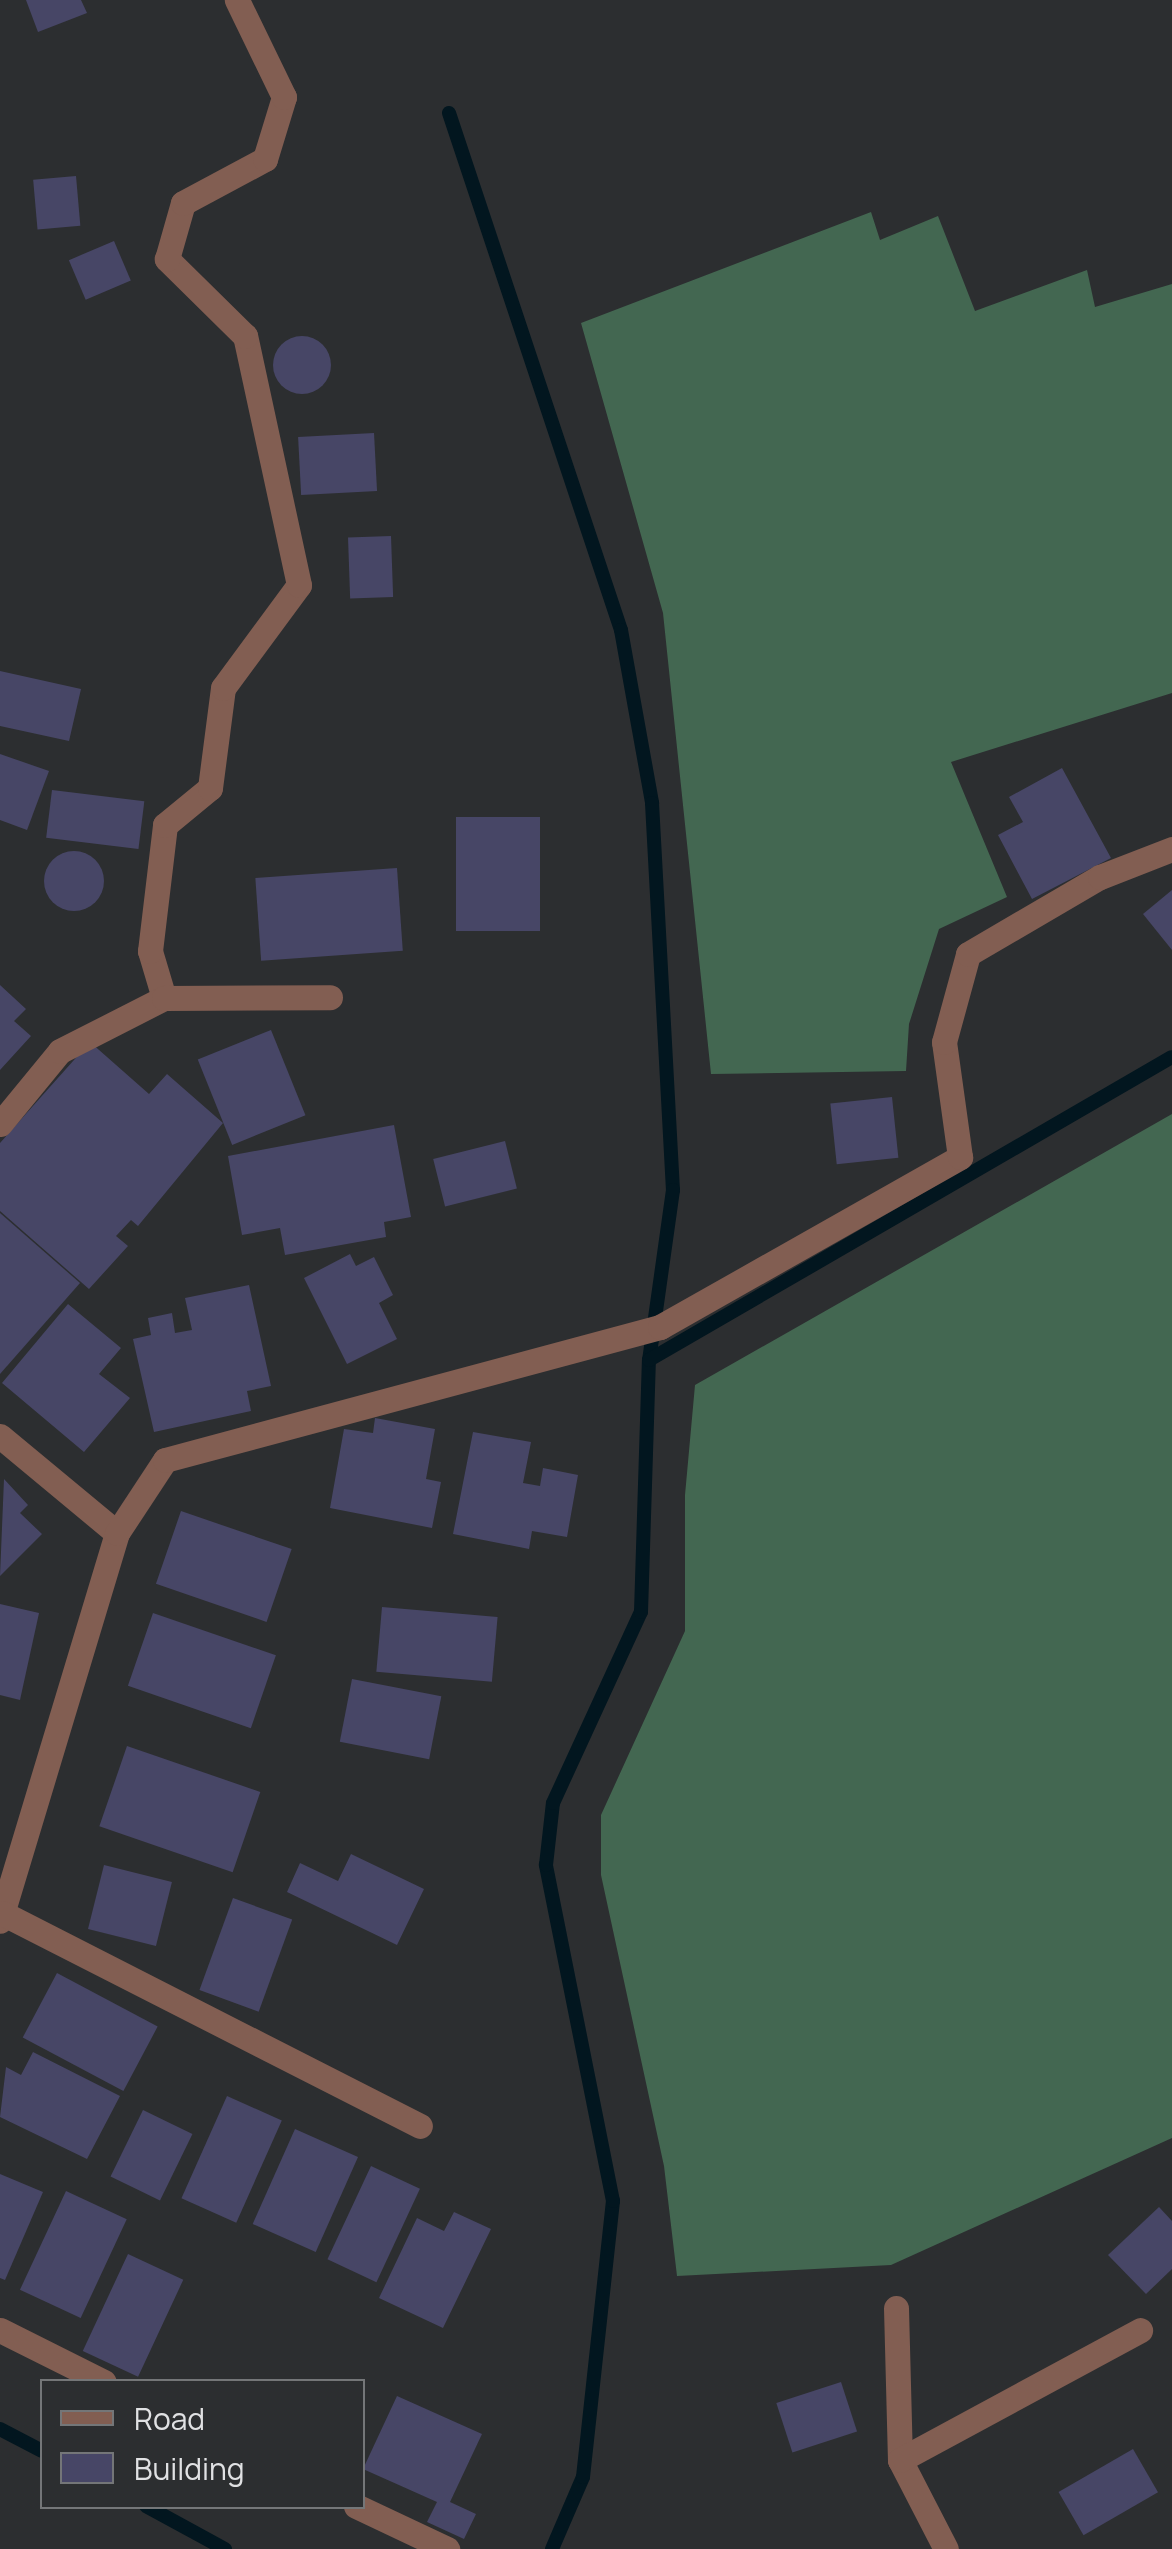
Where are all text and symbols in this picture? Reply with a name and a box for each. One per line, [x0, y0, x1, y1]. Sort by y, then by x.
legend [40, 2379, 365, 2509]
text: Road [134, 2398, 205, 2439]
text: Building [134, 2448, 245, 2489]

